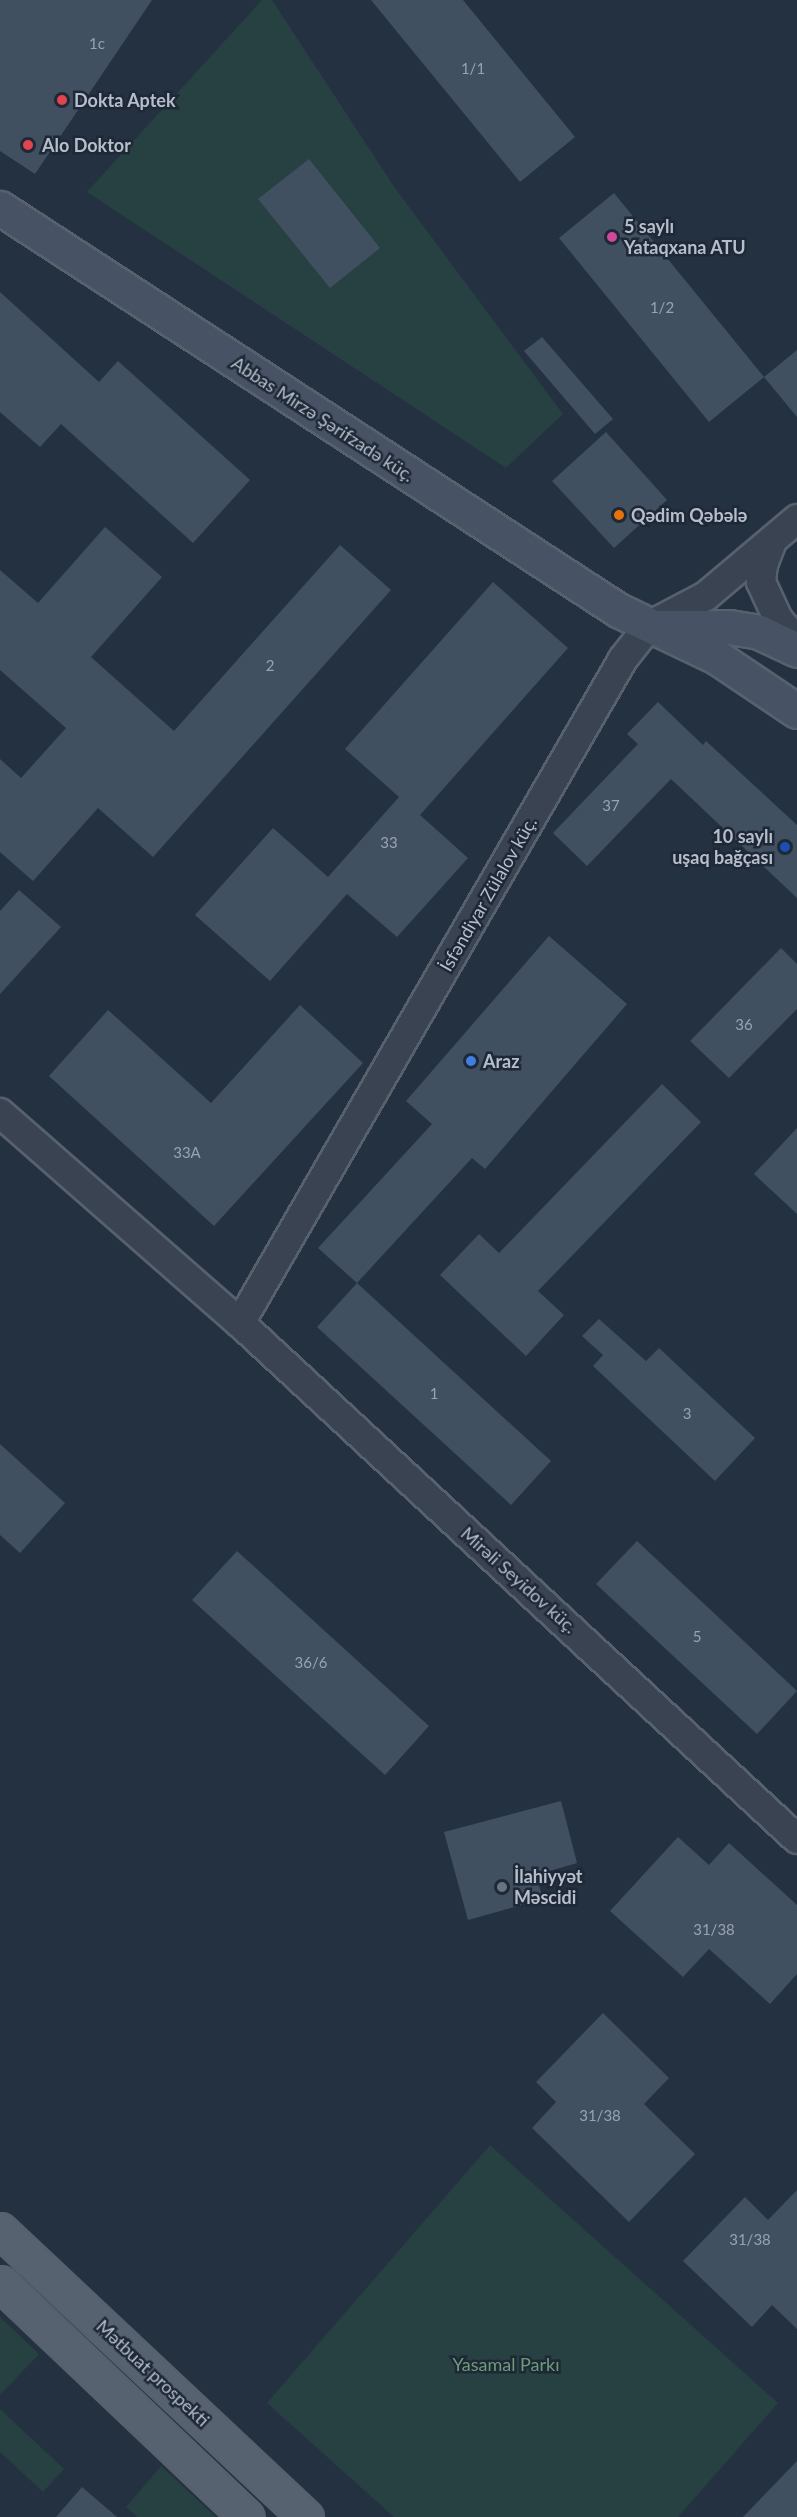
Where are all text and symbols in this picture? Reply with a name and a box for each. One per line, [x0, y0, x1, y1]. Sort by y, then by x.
house number: 1c [89, 35, 105, 53]
house number: 1/1 [461, 60, 485, 78]
place label: Dokta Aptek [74, 89, 176, 111]
marker: Dokta Aptek [55, 93, 69, 107]
place label: Alo Doktor [42, 134, 131, 156]
marker: Alo Doktor [19, 136, 37, 154]
place label: 5 saylı Yataqxana ATU [624, 216, 746, 258]
marker: 5 saylı Yataqxana ATU [605, 230, 619, 244]
house number: 1/2 [650, 299, 674, 317]
street label: Abbas Mirzə Şərifzadə küç. [228, 352, 418, 486]
place label: Qədim Qəbələ [631, 504, 747, 526]
marker: Qədim Qəbələ [612, 508, 626, 522]
house number: 2 [266, 657, 274, 675]
house number: 37 [602, 797, 620, 815]
street label: İsfəndiyar Zülalov küç. [435, 812, 541, 976]
place label: 10 saylı uşaq bağçası [672, 826, 773, 868]
house number: 33 [380, 834, 398, 852]
marker: 10 saylı uşaq bağçası [778, 840, 792, 854]
house number: 36 [735, 1016, 753, 1034]
place label: Araz [483, 1050, 519, 1072]
marker: Araz [464, 1054, 478, 1068]
house number: 33A [173, 1144, 201, 1162]
house number: 1 [430, 1385, 438, 1403]
house number: 3 [683, 1405, 691, 1423]
street label: Mirəli Seyidov küç. [457, 1522, 581, 1638]
house number: 5 [693, 1628, 701, 1646]
house number: 36/6 [295, 1654, 327, 1672]
place label: İlahiyyət Məscidi [514, 1866, 583, 1908]
marker: İlahiyyət Məscidi [495, 1880, 509, 1894]
house number: 31/38 [693, 1921, 735, 1939]
house number: 31/38 [579, 2107, 621, 2125]
house number: 31/38 [729, 2231, 771, 2249]
street label: Mətbuat prospekti [92, 2315, 214, 2431]
park label: Yasamal Parkı [452, 2353, 560, 2375]

